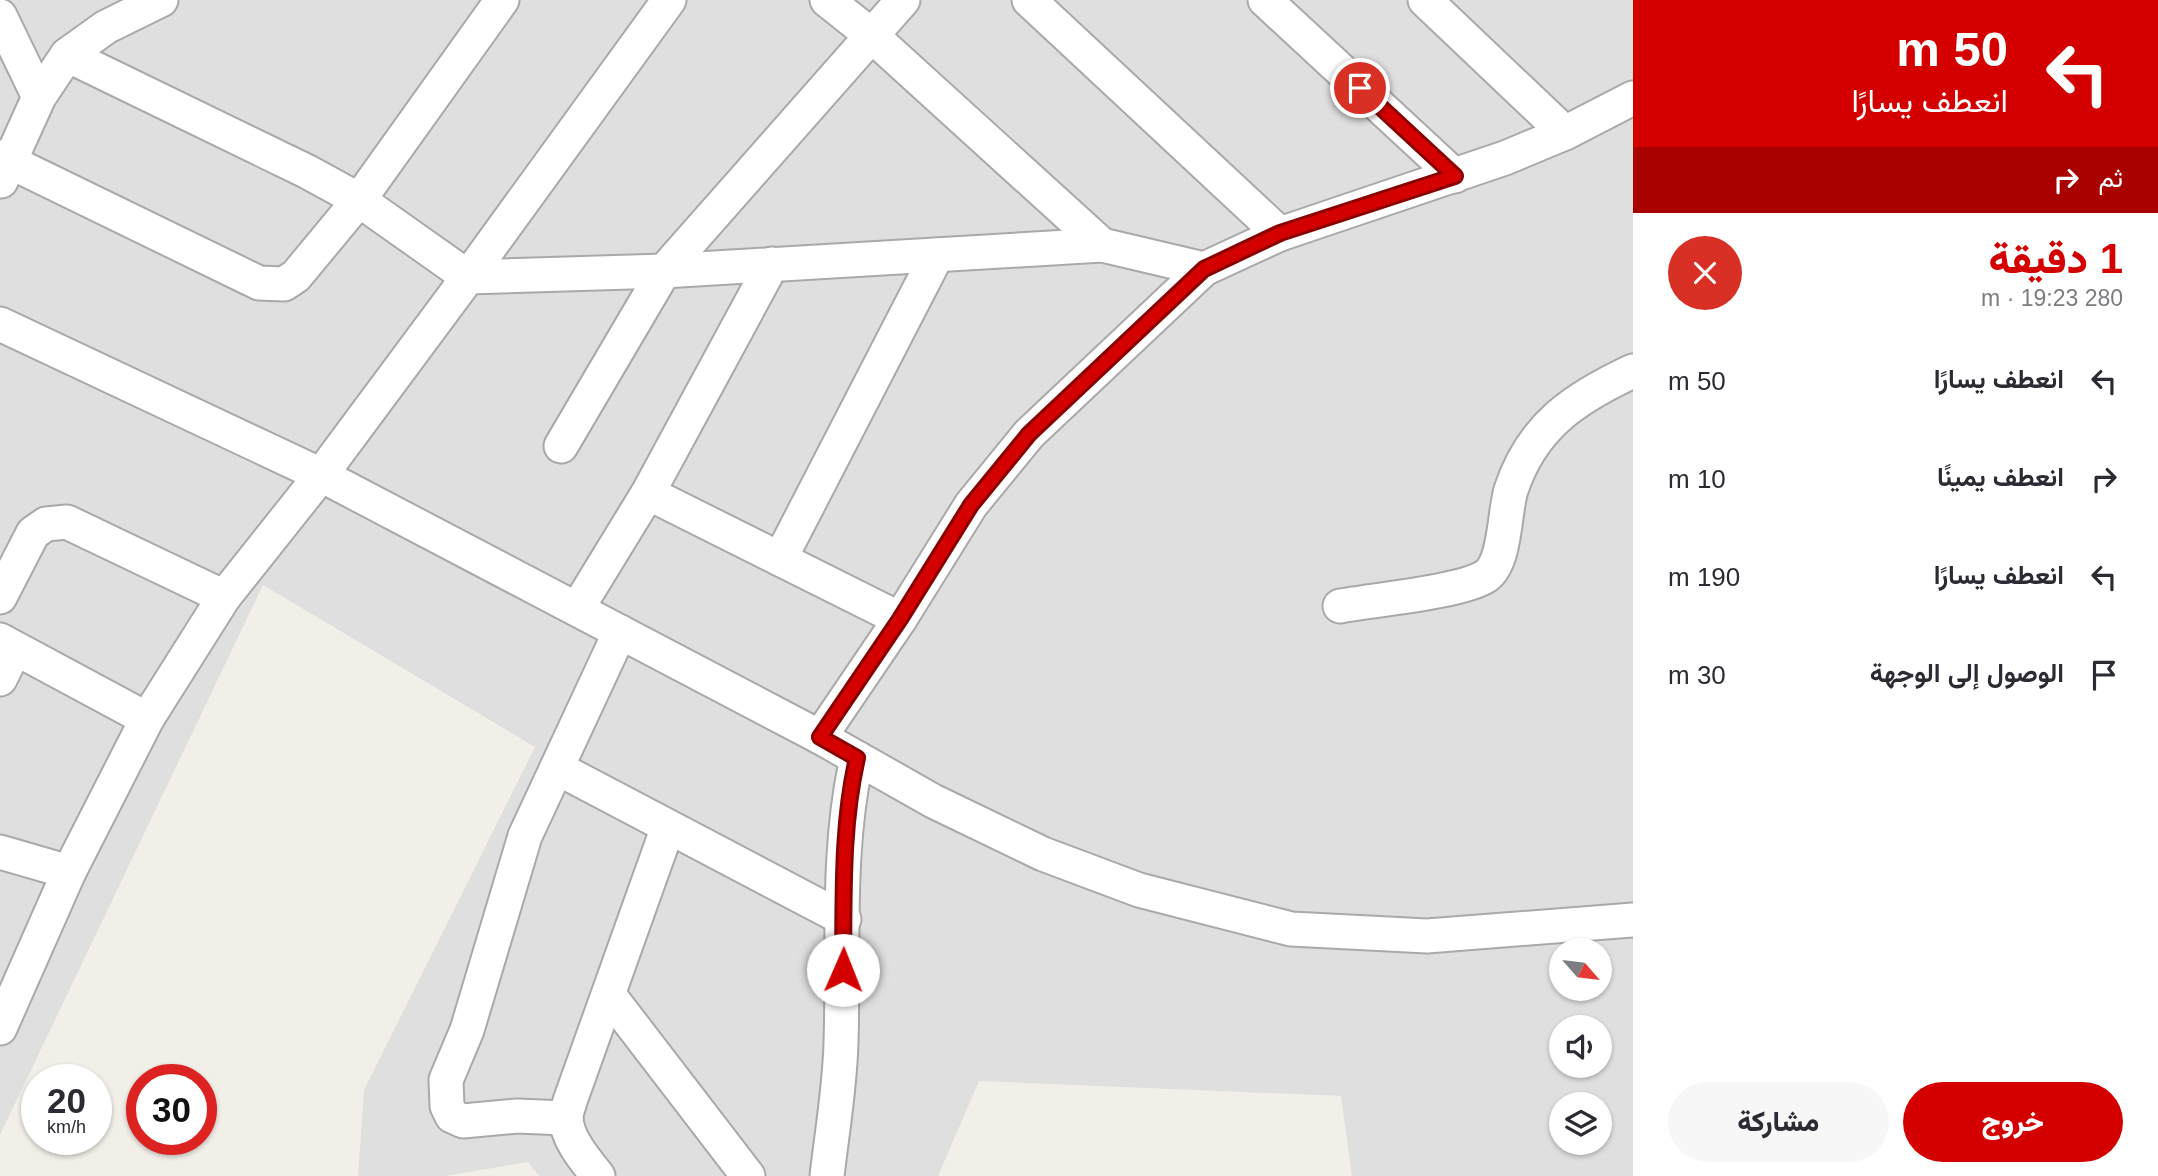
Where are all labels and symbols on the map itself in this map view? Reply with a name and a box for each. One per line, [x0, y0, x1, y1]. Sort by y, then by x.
pin [1330, 58, 1390, 118]
position arrow [806, 933, 880, 1007]
north arrow [1549, 938, 1612, 1001]
speed limit sign: 30 [126, 1064, 217, 1155]

